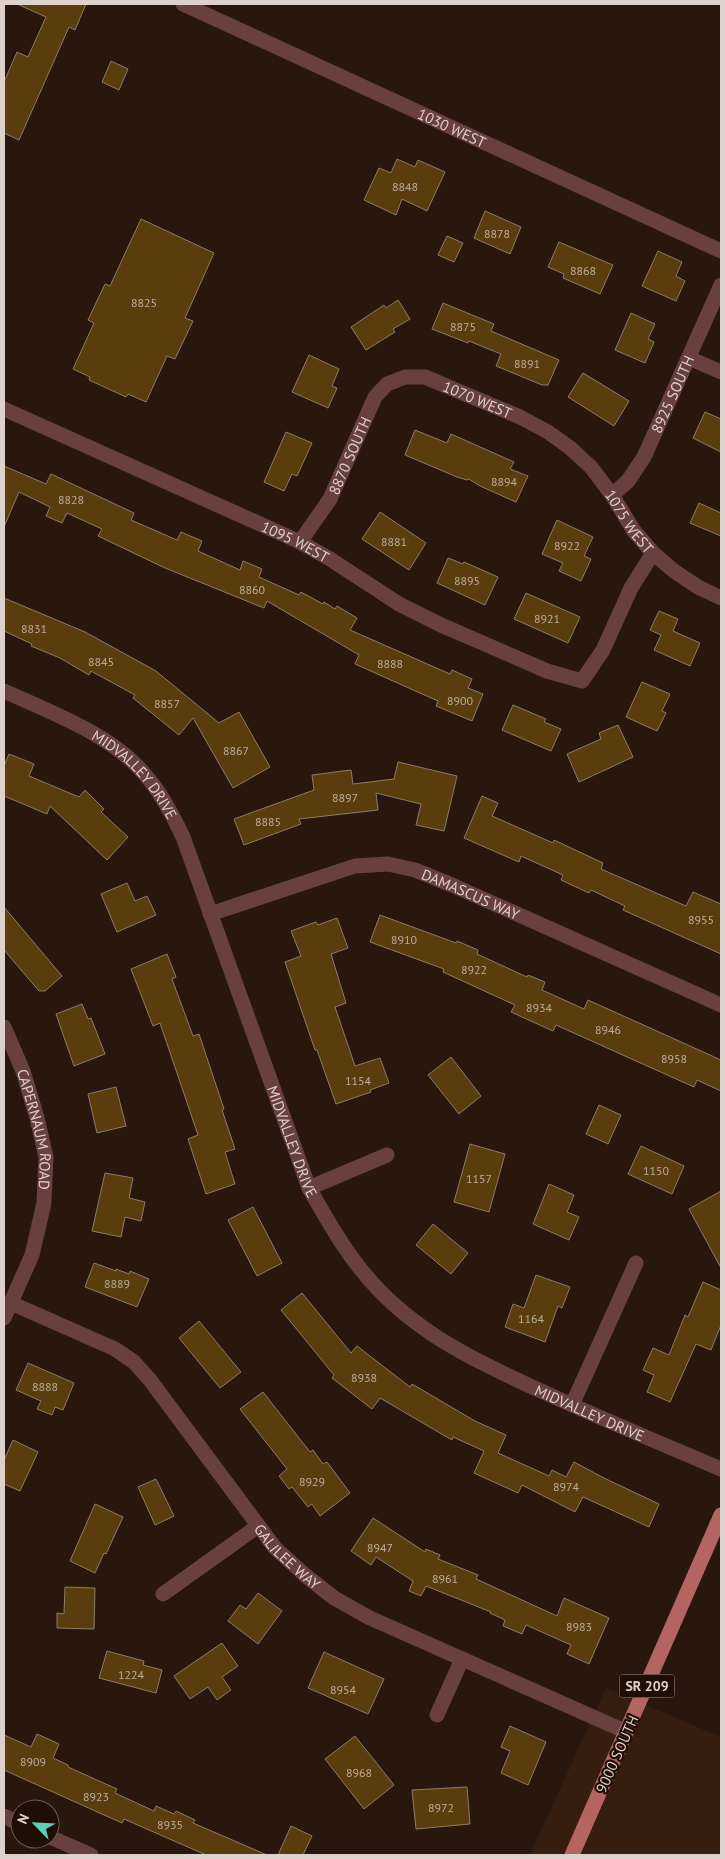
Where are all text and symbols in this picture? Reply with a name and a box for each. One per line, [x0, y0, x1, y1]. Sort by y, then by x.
street label: 1030 WEST [415, 104, 490, 152]
house number: 8848 [392, 179, 418, 194]
house number: 8878 [484, 226, 510, 241]
house number: 8868 [570, 263, 596, 278]
house number: 8825 [131, 295, 157, 310]
house number: 8875 [450, 319, 476, 334]
street label: 8925 SOUTH [646, 352, 698, 436]
house number: 8891 [514, 356, 540, 371]
street label: 1070 WEST [440, 376, 516, 422]
street label: 8870 SOUTH [324, 414, 375, 497]
house number: 8894 [491, 474, 518, 489]
street label: 1075 WEST [601, 485, 659, 557]
house number: 8828 [58, 492, 84, 507]
street label: 1095 WEST [259, 516, 333, 566]
house number: 8881 [381, 534, 407, 549]
house number: 8922 [554, 538, 580, 553]
house number: 8895 [454, 573, 480, 588]
house number: 8860 [239, 582, 266, 597]
house number: 8921 [534, 611, 560, 626]
house number: 8831 [21, 621, 47, 636]
house number: 8845 [88, 654, 114, 669]
house number: 8888 [377, 656, 403, 671]
house number: 8900 [447, 693, 474, 708]
house number: 8857 [154, 696, 180, 711]
street label: MIDVALLEY DRIVE [89, 725, 182, 822]
house number: 8867 [223, 743, 249, 758]
house number: 8897 [332, 790, 358, 805]
house number: 8885 [255, 814, 281, 829]
street label: DAMASCUS WAY [419, 864, 523, 924]
house number: 8955 [688, 912, 714, 927]
house number: 8910 [391, 932, 418, 947]
house number: 8922 [461, 962, 487, 977]
house number: 8934 [526, 1000, 553, 1015]
house number: 8946 [595, 1022, 621, 1037]
house number: 8958 [661, 1051, 687, 1066]
street label: CAPERNAUM ROAD [13, 1067, 56, 1190]
house number: 1154 [345, 1073, 372, 1088]
street label: MIDVALLEY DRIVE [263, 1083, 322, 1201]
house number: 1150 [643, 1163, 670, 1178]
house number: 1157 [466, 1171, 492, 1186]
house number: 8889 [104, 1276, 130, 1291]
house number: 1164 [518, 1311, 545, 1326]
house number: 8938 [351, 1370, 377, 1385]
house number: 8888 [32, 1379, 58, 1394]
street label: MIDVALLEY DRIVE [532, 1380, 647, 1445]
house number: 8929 [299, 1474, 325, 1489]
house number: 8974 [553, 1479, 580, 1494]
street label: GALILEE WAY [251, 1520, 325, 1594]
house number: 8947 [367, 1540, 393, 1555]
house number: 8961 [432, 1571, 458, 1586]
house number: 8983 [566, 1619, 592, 1634]
house number: 1224 [118, 1667, 145, 1682]
road number: SR 209 [620, 1674, 674, 1698]
house number: 8954 [330, 1682, 357, 1697]
street label: 9000 SOUTH [591, 1712, 643, 1796]
house number: 8909 [20, 1754, 46, 1769]
house number: 8968 [346, 1765, 372, 1780]
house number: 8923 [83, 1789, 109, 1804]
north arrow [10, 1799, 60, 1849]
house number: 8972 [428, 1800, 454, 1815]
text: N [13, 1811, 33, 1827]
house number: 8935 [157, 1817, 183, 1832]

